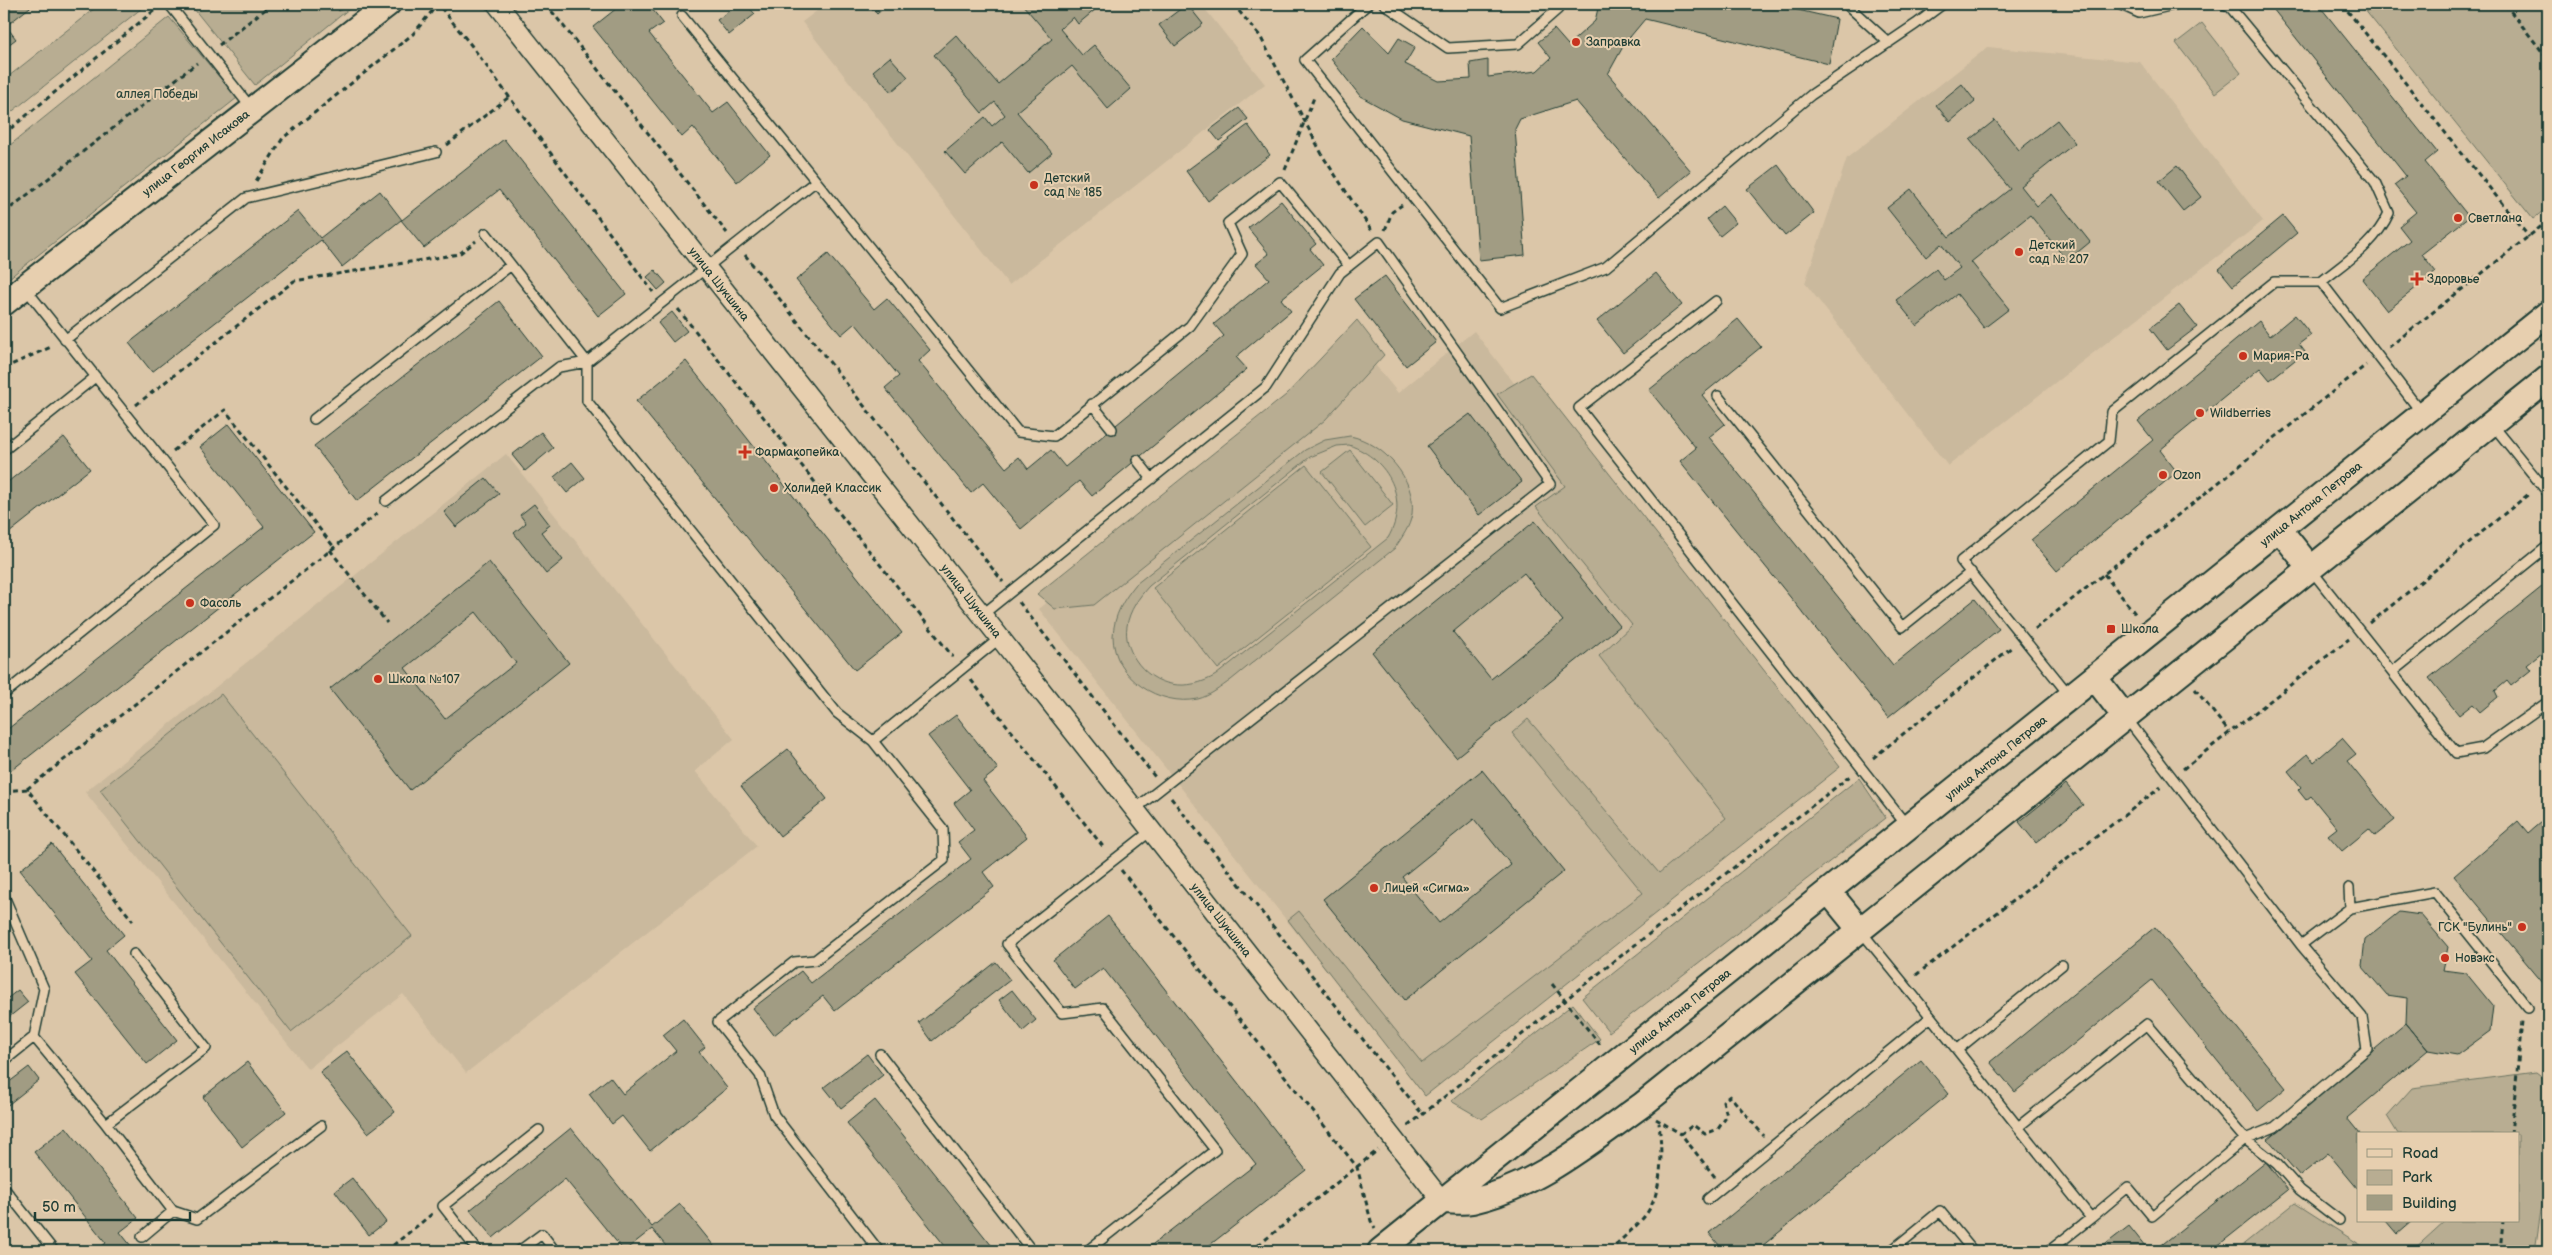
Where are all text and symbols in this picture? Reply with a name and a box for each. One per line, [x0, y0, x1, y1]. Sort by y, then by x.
place label: Заправка [1586, 35, 1640, 50]
marker: Заправка [1570, 36, 1582, 48]
park label: аллея Победы [116, 87, 198, 102]
street label: улица Георгия Исакова [140, 107, 253, 200]
place label: Детский сад № 185 [1044, 171, 1102, 200]
marker: Детский сад № 185 [1028, 179, 1040, 191]
place label: Светлана [2468, 211, 2522, 226]
marker: Светлана [2452, 212, 2464, 224]
place label: Детский сад № 207 [2029, 238, 2089, 267]
street label: улица Шукшина [685, 244, 752, 324]
marker: Детский сад № 207 [2013, 246, 2025, 258]
place label: Здоровье [2427, 272, 2480, 287]
marker: Здоровье [2411, 273, 2423, 285]
place label: Мария-Ра [2253, 349, 2309, 364]
marker: Мария-Ра [2237, 350, 2249, 362]
place label: Wildberries [2210, 406, 2271, 421]
marker: Wildberries [2194, 407, 2206, 419]
place label: Фармакопейка [755, 445, 839, 460]
marker: Фармакопейка [739, 446, 751, 458]
street label: улица Антона Петрова [2257, 459, 2365, 550]
place label: Ozon [2173, 468, 2201, 483]
marker: Ozon [2157, 469, 2169, 481]
place label: Холидей Классик [784, 481, 882, 496]
marker: Холидей Классик [768, 482, 780, 494]
street label: улица Шукшина [937, 561, 1004, 641]
place label: Фасоль [200, 596, 241, 611]
marker: Фасоль [184, 597, 196, 609]
place label: Школа [2121, 622, 2159, 637]
marker: Школа [2105, 623, 2117, 635]
place label: Школа №107 [388, 672, 460, 687]
marker: Школа №107 [372, 673, 384, 685]
street label: улица Антона Петрова [1942, 713, 2050, 804]
street label: улица Шукшина [1187, 880, 1254, 960]
place label: Лицей «Сигма» [1383, 881, 1470, 896]
marker: Лицей «Сигма» [1368, 882, 1380, 894]
place label: ГСК "Булинь" [2438, 920, 2512, 935]
marker: ГСК "Булинь" [2516, 921, 2528, 933]
place label: Новэкс [2455, 951, 2495, 966]
marker: Новэкс [2439, 952, 2451, 964]
street label: улица Антона Петрова [1626, 966, 1734, 1057]
legend [2357, 1132, 2520, 1222]
text: Road [2402, 1144, 2438, 1163]
text: Park [2402, 1168, 2433, 1187]
scale bar [35, 1190, 190, 1222]
text: Building [2402, 1194, 2457, 1213]
text: 50 m [42, 1198, 76, 1217]

